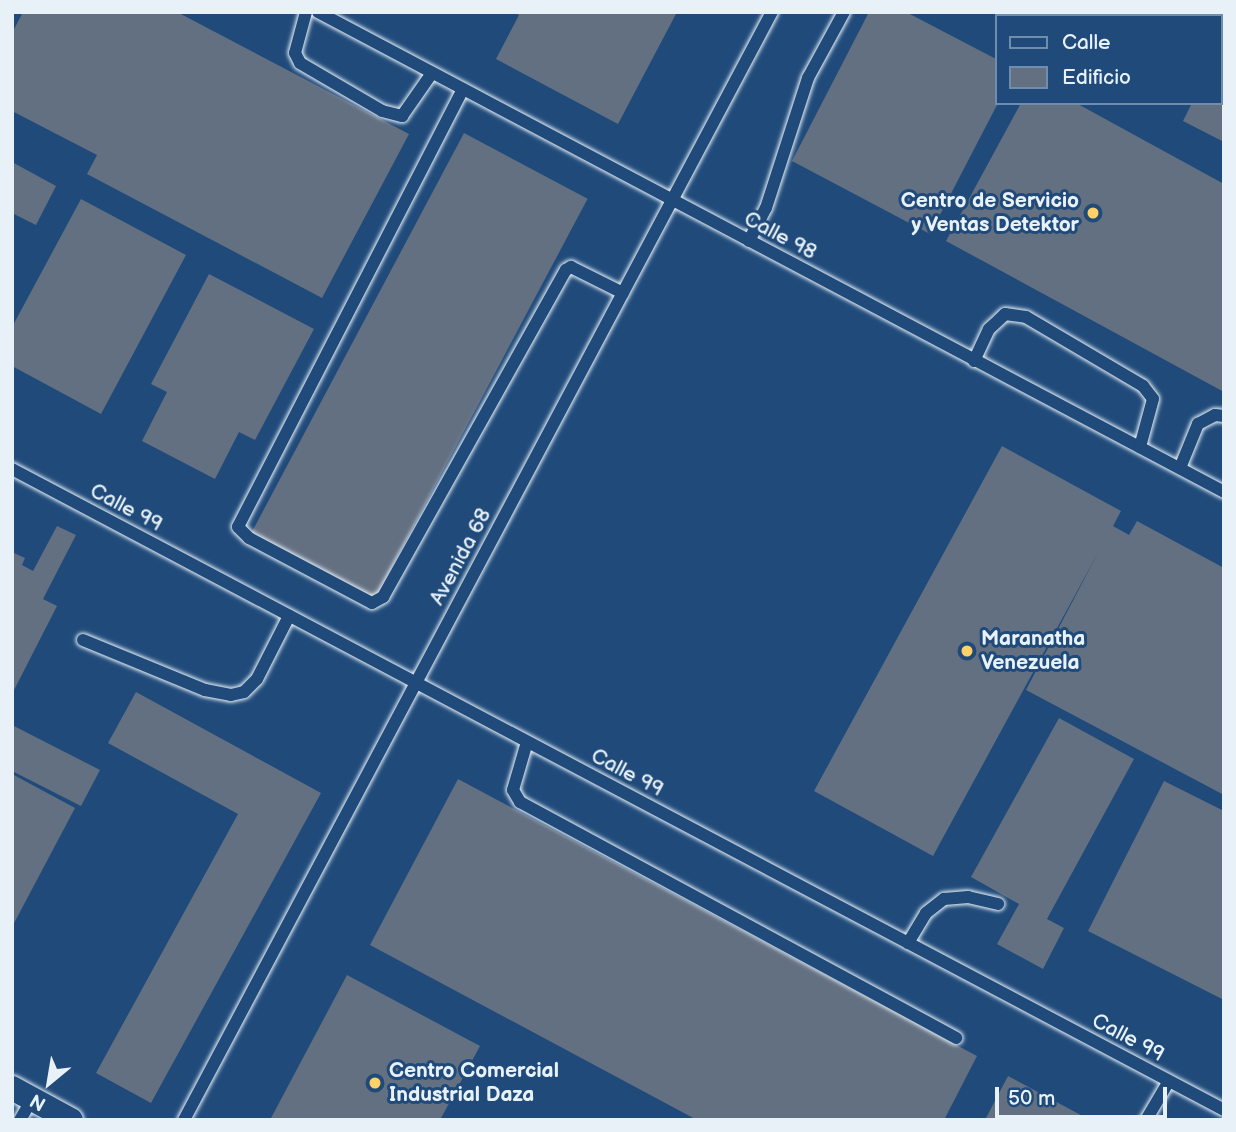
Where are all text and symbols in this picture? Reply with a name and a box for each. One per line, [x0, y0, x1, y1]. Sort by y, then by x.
legend [995, 14, 1222, 105]
text: Calle [1062, 30, 1111, 55]
text: Edificio [1062, 65, 1131, 90]
place label: Centro de Servicio y Ventas Detektor [901, 188, 1079, 238]
marker: Centro de Servicio y Ventas Detektor [1085, 205, 1101, 221]
street label: Calle 98 [739, 206, 821, 266]
street label: Calle 99 [85, 478, 167, 538]
street label: Avenida 68 [425, 504, 497, 610]
place label: Maranatha Venezuela [981, 626, 1085, 676]
marker: Maranatha Venezuela [959, 643, 975, 659]
street label: Calle 99 [586, 743, 668, 803]
street label: Calle 99 [1087, 1008, 1169, 1068]
north arrow [14, 1048, 84, 1118]
place label: Centro Comercial Industrial Daza [389, 1058, 559, 1108]
scale bar [998, 1072, 1170, 1116]
marker: Centro Comercial Industrial Daza [367, 1075, 383, 1091]
text: 50 m [1008, 1086, 1055, 1111]
text: N [26, 1088, 50, 1115]

